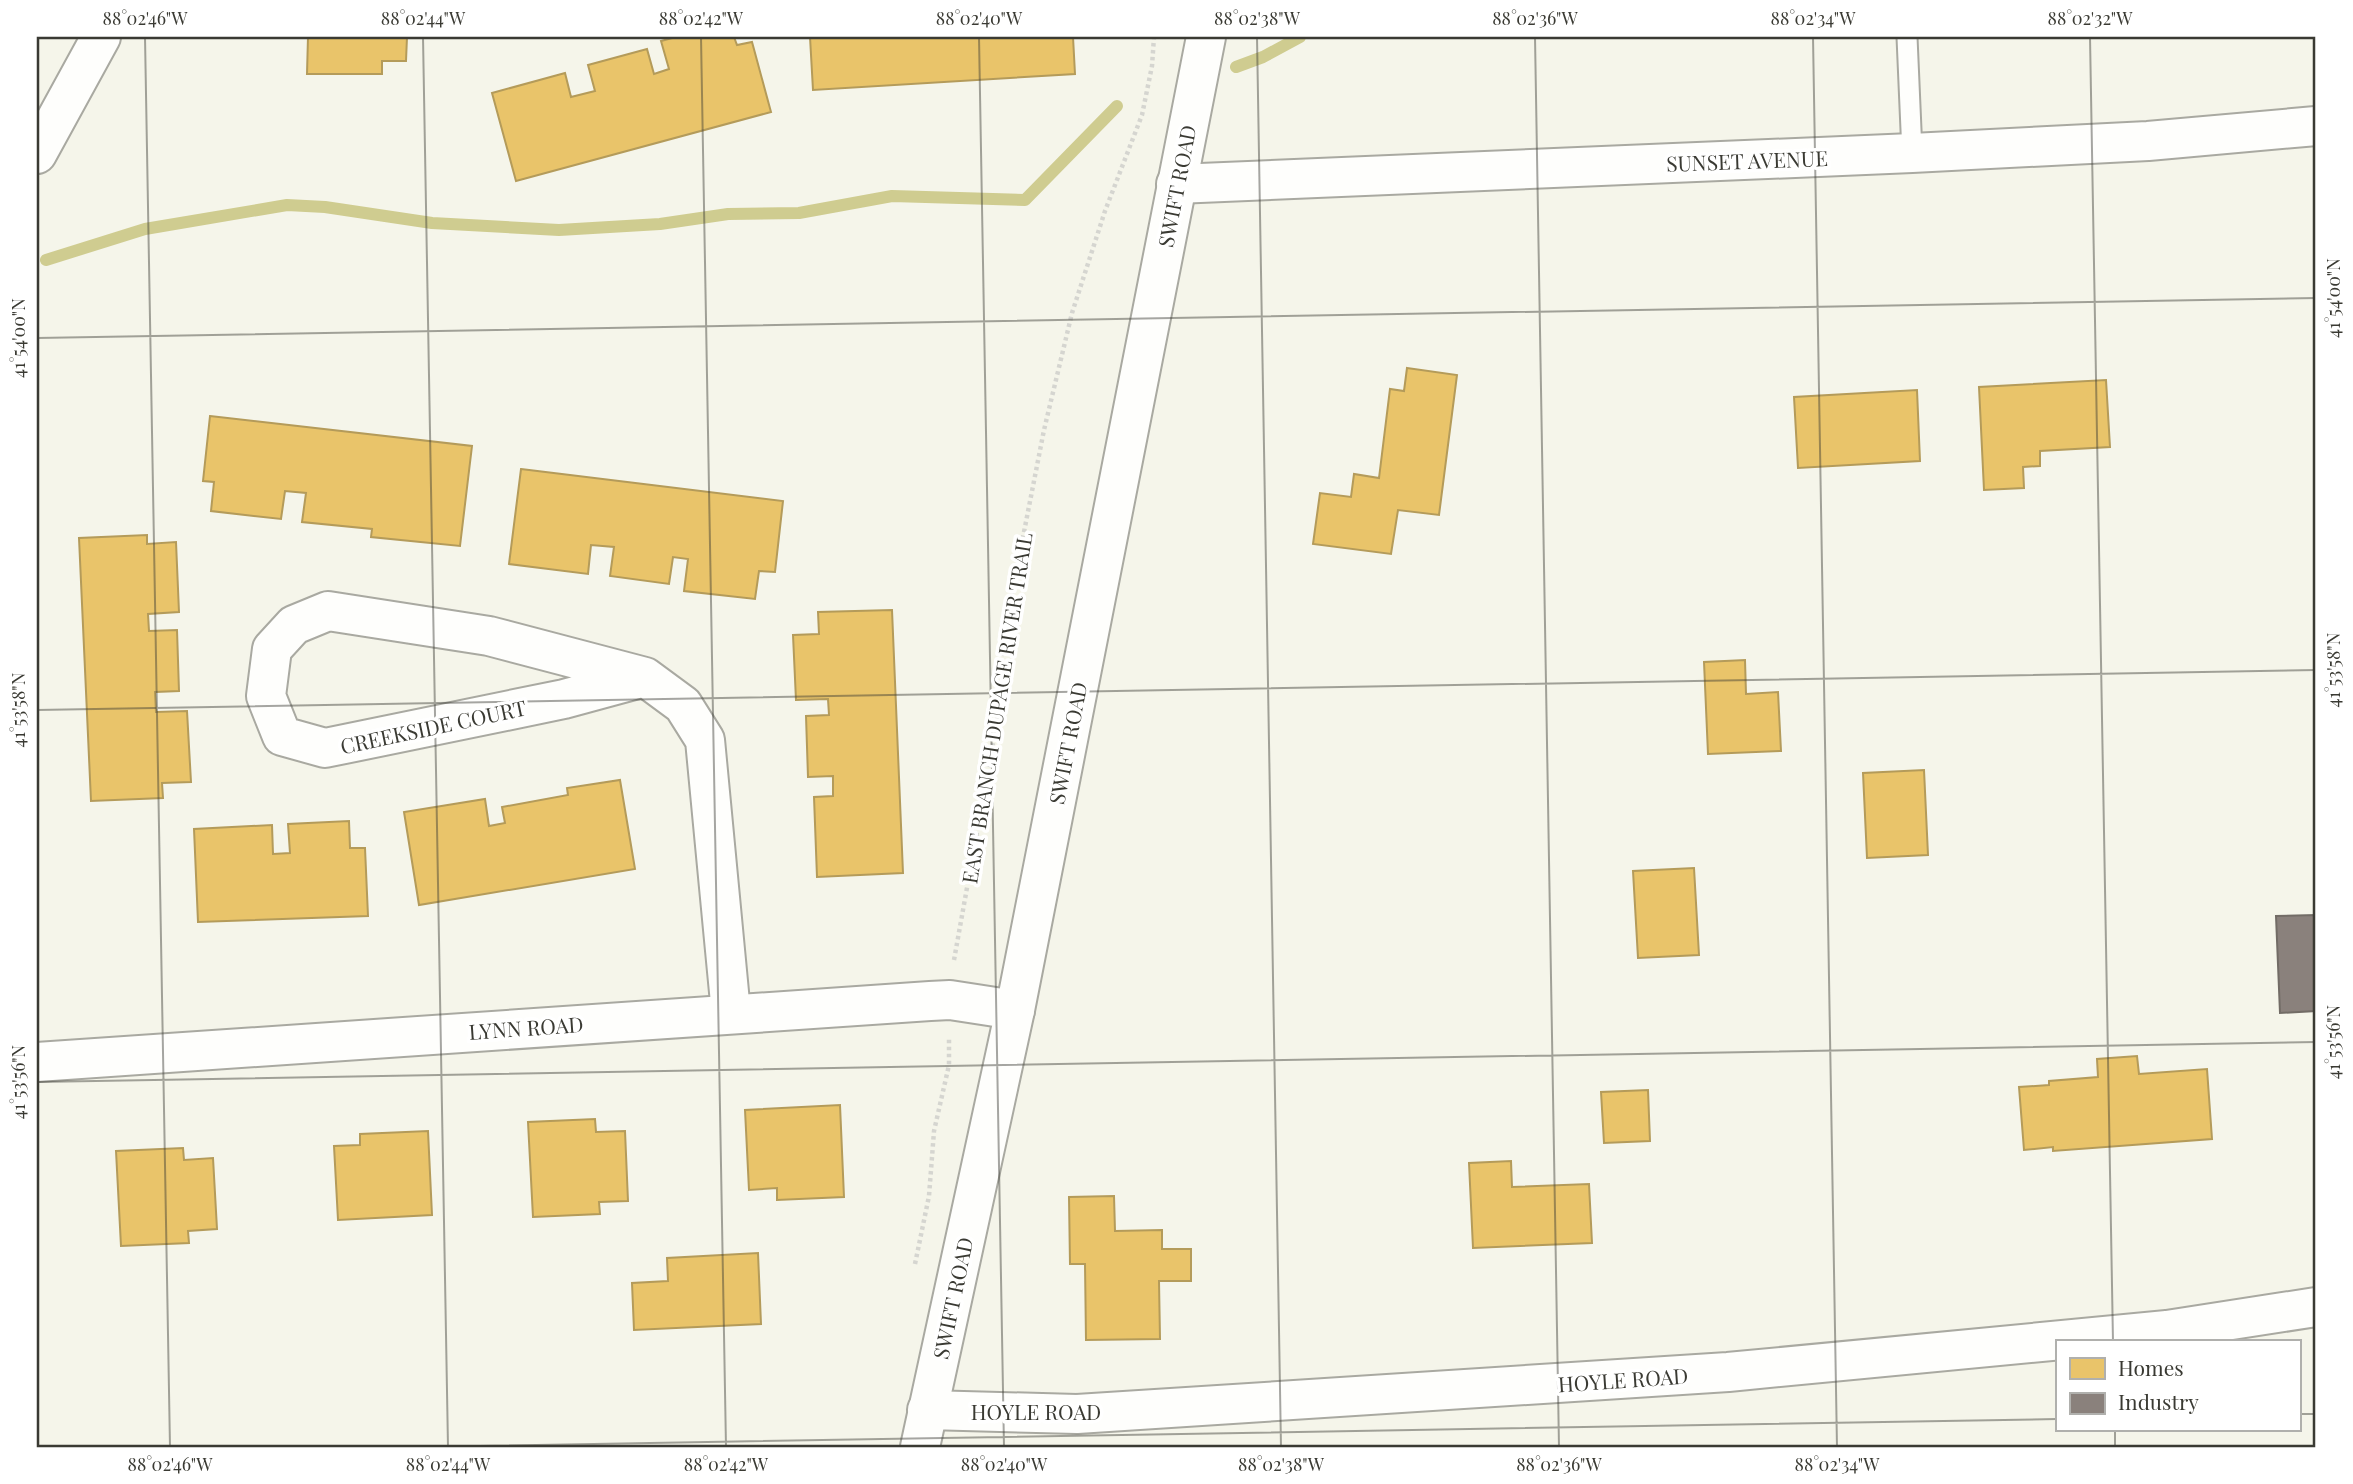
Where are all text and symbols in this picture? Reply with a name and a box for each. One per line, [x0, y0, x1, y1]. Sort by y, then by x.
text: 88°02'46"W [103, 6, 188, 30]
text: 88°02'44"W [381, 6, 466, 30]
text: 88°02'42"W [659, 6, 744, 30]
text: 88°02'40"W [936, 6, 1023, 30]
text: 88°02'38"W [1214, 6, 1301, 30]
text: 88°02'36"W [1492, 6, 1578, 30]
text: 88°02'34"W [1771, 6, 1856, 30]
text: 88°02'32"W [2048, 6, 2133, 30]
street label: SWIFT ROAD [1150, 122, 1202, 250]
street label: SUNSET AVENUE [1666, 143, 1828, 177]
text: 41°54'00"N [2321, 258, 2345, 338]
text: 41°54'00"N [6, 298, 30, 378]
street label: EAST BRANCH DUPAGE RIVER TRAIL [954, 530, 1038, 886]
text: 41°53'58"N [2321, 632, 2345, 707]
text: 41°53'58"N [6, 672, 30, 747]
street label: SWIFT ROAD [1041, 679, 1093, 807]
street label: CREEKSIDE COURT [337, 693, 529, 759]
text: 41°53'56"N [2321, 1004, 2345, 1079]
street label: LYNN ROAD [468, 1009, 584, 1045]
text: 41°53'56"N [6, 1044, 30, 1119]
street label: SWIFT ROAD [925, 1234, 979, 1362]
legend [2056, 1340, 2300, 1432]
text: Homes [2118, 1353, 2184, 1381]
street label: HOYLE ROAD [1557, 1360, 1689, 1398]
text: Industry [2118, 1387, 2199, 1415]
street label: HOYLE ROAD [971, 1397, 1101, 1425]
text: 88°02'46"W [128, 1452, 213, 1476]
text: 88°02'44"W [406, 1452, 491, 1476]
text: 88°02'42"W [684, 1452, 769, 1476]
text: 88°02'40"W [961, 1452, 1048, 1476]
text: 88°02'38"W [1238, 1452, 1325, 1476]
text: 88°02'36"W [1516, 1452, 1602, 1476]
text: 88°02'34"W [1795, 1452, 1880, 1476]

